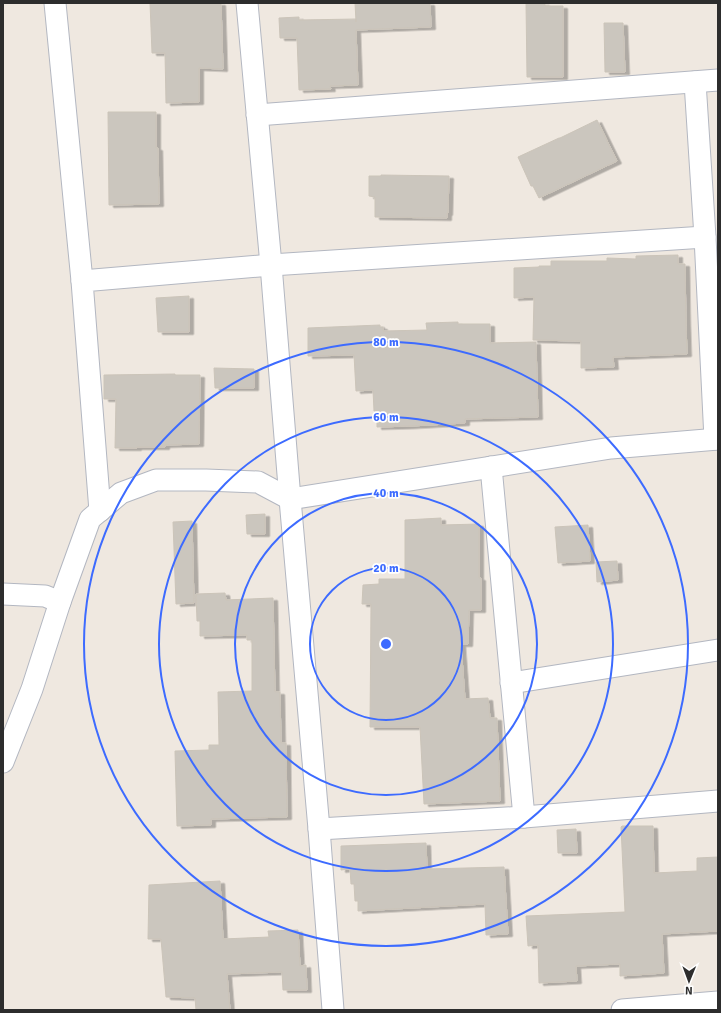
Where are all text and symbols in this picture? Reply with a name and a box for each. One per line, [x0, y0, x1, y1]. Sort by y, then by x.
text: 80 m [373, 335, 399, 350]
text: 60 m [373, 410, 399, 425]
text: 40 m [373, 486, 399, 501]
text: 20 m [373, 561, 399, 576]
centre of rings [379, 637, 393, 651]
north arrow [669, 961, 709, 1001]
text: N [685, 984, 693, 997]

